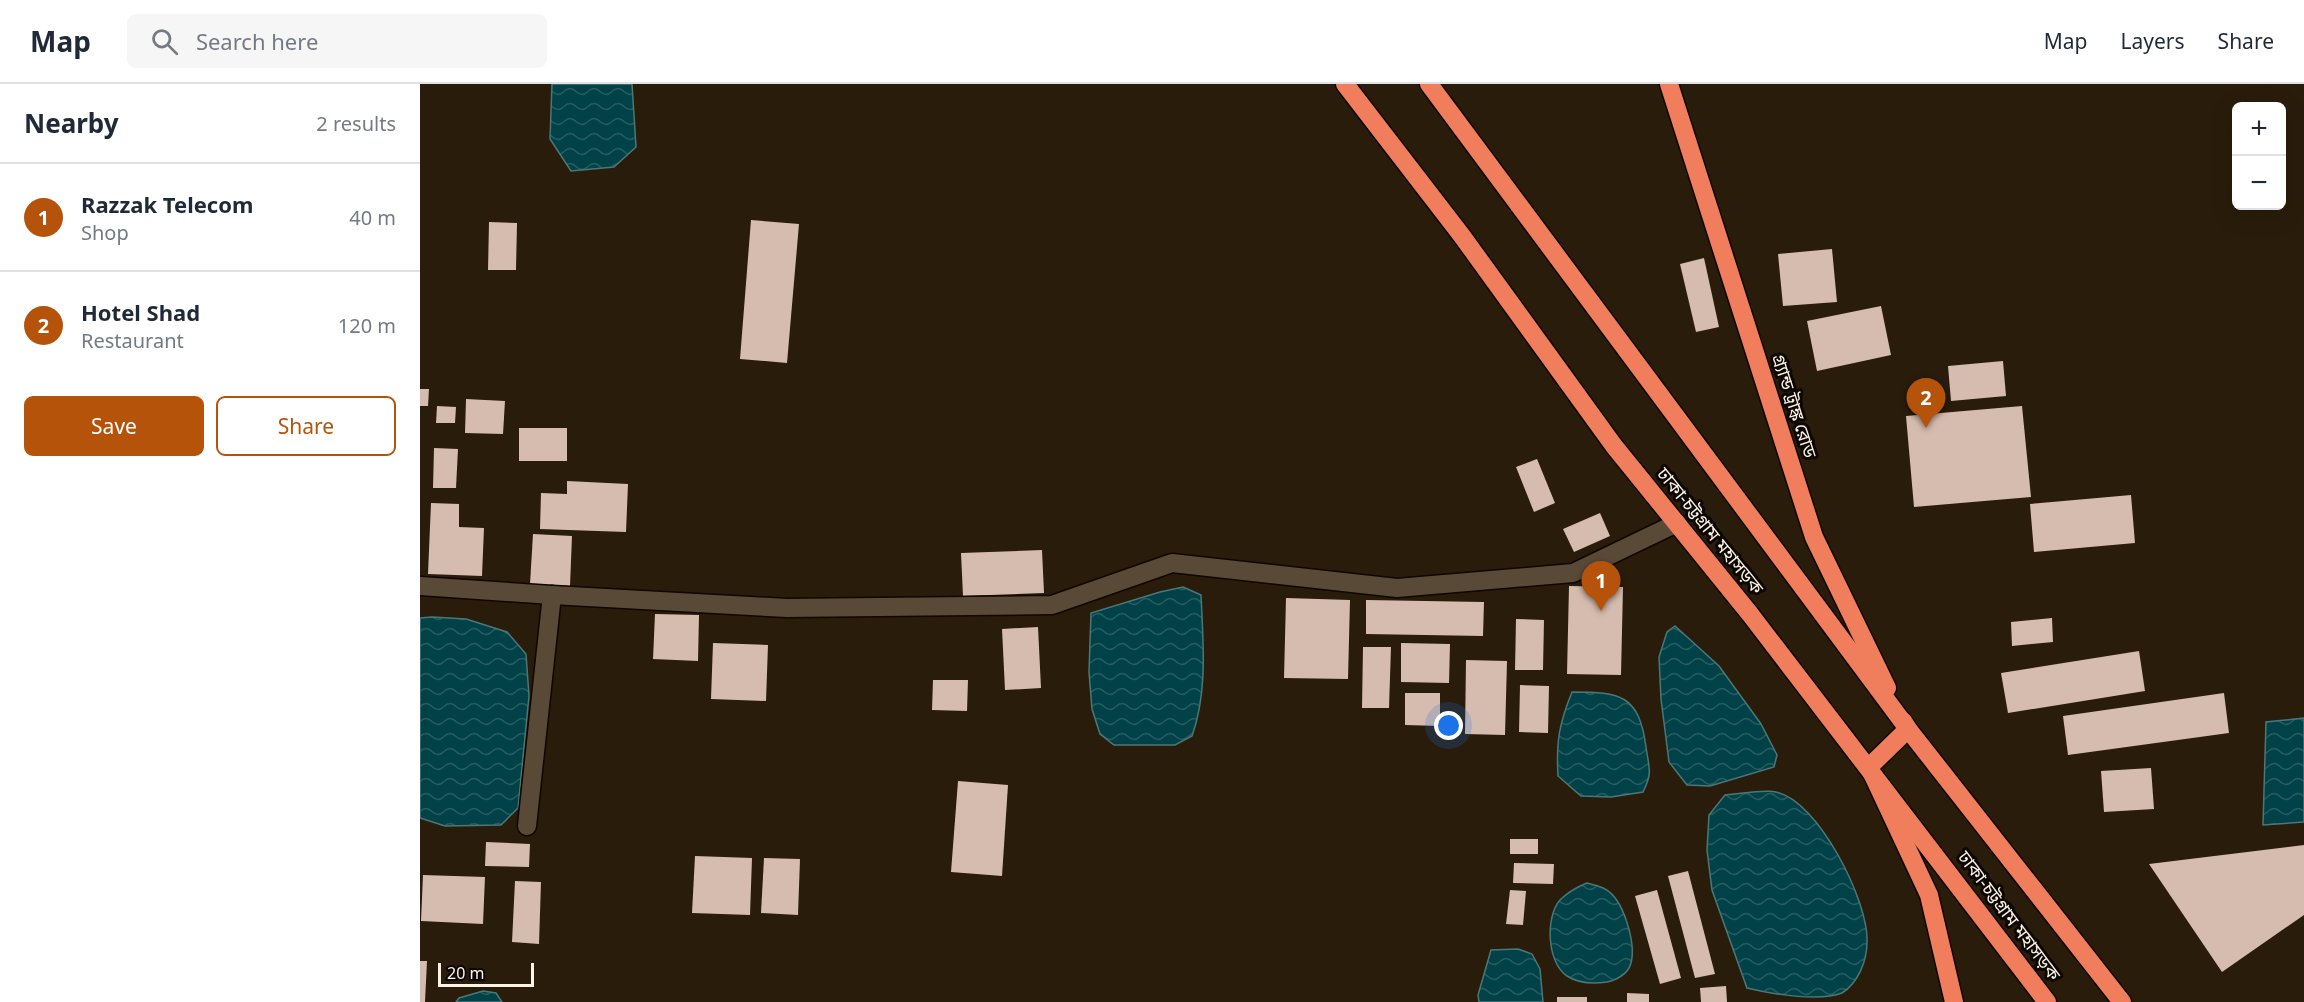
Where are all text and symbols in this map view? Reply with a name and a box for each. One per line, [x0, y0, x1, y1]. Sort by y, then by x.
search box [127, 14, 547, 68]
text: Map [30, 22, 91, 60]
icon: search [148, 25, 181, 58]
text: Search here [196, 26, 318, 56]
text: Map [2044, 27, 2088, 55]
text: Layers [2121, 27, 2185, 55]
text: Share [2218, 27, 2274, 55]
map controls [2232, 102, 2286, 210]
button: + [2232, 102, 2286, 156]
text: Nearby [24, 105, 119, 141]
text: 2 results [316, 110, 396, 137]
button: − [2232, 156, 2286, 210]
text: Razzak Telecom [81, 189, 253, 219]
text: 1 [38, 204, 49, 231]
text: 40 m [349, 204, 396, 231]
text: Shop [81, 219, 129, 246]
text: Hotel Shad [81, 297, 200, 327]
text: 2 [38, 312, 49, 339]
text: 120 m [338, 312, 396, 339]
text: Restaurant [81, 327, 184, 354]
street label: গ্র্যান্ড ট্রাঙ্ক রোড [1767, 351, 1823, 461]
pin: 2 [1906, 378, 1946, 428]
button: Save [24, 396, 204, 456]
button: Share [216, 396, 396, 456]
street label: ঢাকা-চট্টগ্রাম মহাসড়ক [1652, 461, 1770, 599]
pin: 1 [1582, 562, 1620, 611]
your location [1434, 711, 1463, 740]
street label: ঢাকা-চট্টগ্রাম মহাসড়ক [1953, 845, 2067, 985]
scale bar [438, 960, 534, 988]
text: 20 m [447, 962, 484, 984]

